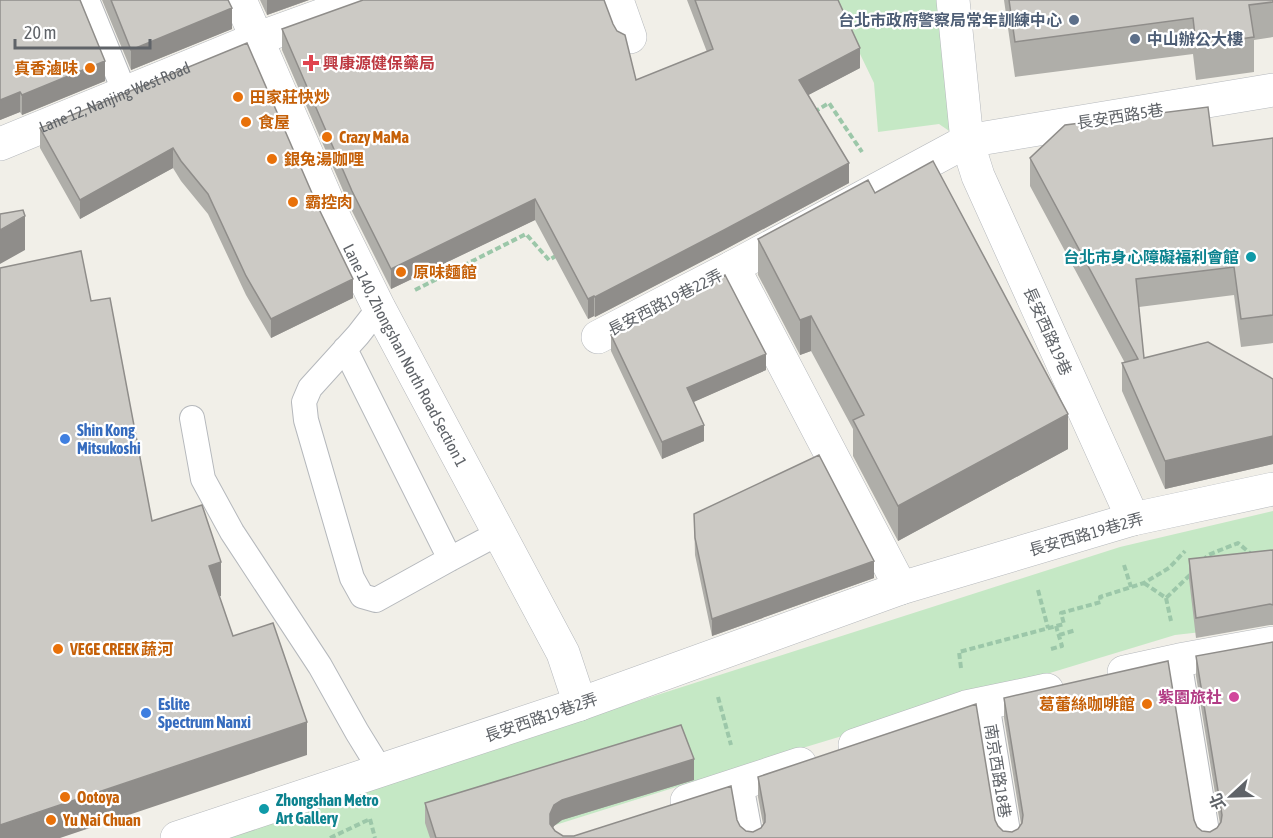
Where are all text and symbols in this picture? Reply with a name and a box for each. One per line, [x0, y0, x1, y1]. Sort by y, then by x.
place label: 台北市政府警察局常年訓練中心 [838, 11, 1062, 29]
scale bar [15, 12, 150, 50]
marker: 台北市政府警察局常年訓練中心 [1067, 13, 1081, 27]
text: 20 m [24, 22, 56, 43]
place label: 中山辦公大樓 [1147, 30, 1243, 48]
marker: 中山辦公大樓 [1128, 32, 1142, 46]
place label: 興康源健保藥局 [323, 54, 435, 72]
marker: 興康源健保藥局 [304, 56, 318, 70]
street label: Lane 12, Nanjing West Road [37, 58, 193, 136]
place label: 真香滷味 [14, 59, 78, 77]
marker: 真香滷味 [83, 61, 97, 75]
place label: 田家莊快炒 [250, 88, 330, 106]
marker: 田家莊快炒 [231, 90, 245, 104]
street label: 長安西路5巷 [1075, 100, 1165, 132]
place label: 食屋 [258, 113, 290, 131]
marker: 食屋 [239, 115, 253, 129]
place label: Crazy MaMa [339, 128, 409, 146]
marker: Crazy MaMa [320, 130, 334, 144]
place label: 銀兔湯咖哩 [284, 150, 364, 168]
marker: 銀兔湯咖哩 [265, 152, 279, 166]
place label: 霸控肉 [305, 193, 353, 211]
marker: 霸控肉 [286, 195, 300, 209]
street label: Lane 140, Zhongshan North Road Section 1 [340, 241, 471, 470]
place label: 台北市身心障礙福利會館 [1063, 248, 1239, 266]
marker: 台北市身心障礙福利會館 [1244, 250, 1258, 264]
place label: 原味麵館 [413, 263, 477, 281]
marker: 原味麵館 [394, 265, 408, 279]
street label: 長安西路19巷22弄 [605, 265, 725, 339]
street label: 長安西路19巷 [1020, 284, 1076, 378]
place label: Shin Kong Mitsukoshi [77, 421, 141, 457]
marker: Shin Kong Mitsukoshi [58, 432, 72, 446]
street label: 長安西路19巷2弄 [1027, 509, 1145, 559]
place label: VEGE CREEK 蔬河 [69, 640, 173, 658]
marker: VEGE CREEK 蔬河 [51, 642, 65, 656]
place label: 紫園旅社 [1158, 688, 1222, 706]
street label: 長安西路19巷2弄 [482, 689, 600, 745]
marker: 紫園旅社 [1227, 690, 1241, 704]
place label: Eslite Spectrum Nanxi [158, 695, 251, 731]
place label: 葛蕾絲咖啡館 [1039, 695, 1135, 713]
marker: 葛蕾絲咖啡館 [1140, 697, 1154, 711]
marker: Eslite Spectrum Nanxi [139, 706, 153, 720]
street label: 南京西路18巷 [982, 723, 1014, 819]
north arrow [1201, 766, 1261, 826]
place label: Ootoya [77, 788, 120, 806]
marker: Ootoya [58, 790, 72, 804]
place label: Zhongshan Metro Art Gallery [275, 791, 379, 827]
text: 北 [1206, 791, 1228, 812]
marker: Zhongshan Metro Art Gallery [257, 802, 271, 816]
place label: Yu Nai Chuan [62, 811, 141, 829]
marker: Yu Nai Chuan [44, 813, 58, 827]

